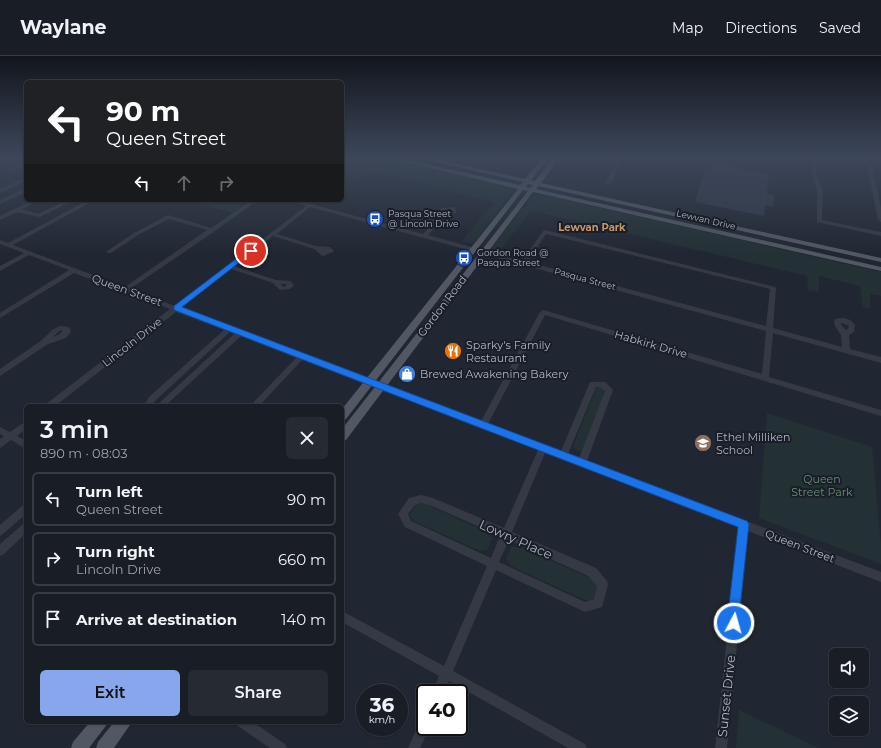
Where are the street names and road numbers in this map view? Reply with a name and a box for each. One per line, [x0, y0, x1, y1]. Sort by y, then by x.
street label: Lewvan Drive [675, 207, 737, 232]
street label: Pasqua Street [553, 265, 617, 292]
street label: Queen Street [90, 271, 164, 309]
street label: Gordon Road [414, 273, 470, 339]
street label: Lincoln Drive [99, 314, 165, 370]
street label: Habkirk Drive [613, 327, 689, 361]
street label: Lowry Place [477, 516, 555, 562]
street label: Queen Street [763, 526, 837, 566]
street label: Sunset Drive [714, 654, 738, 738]

